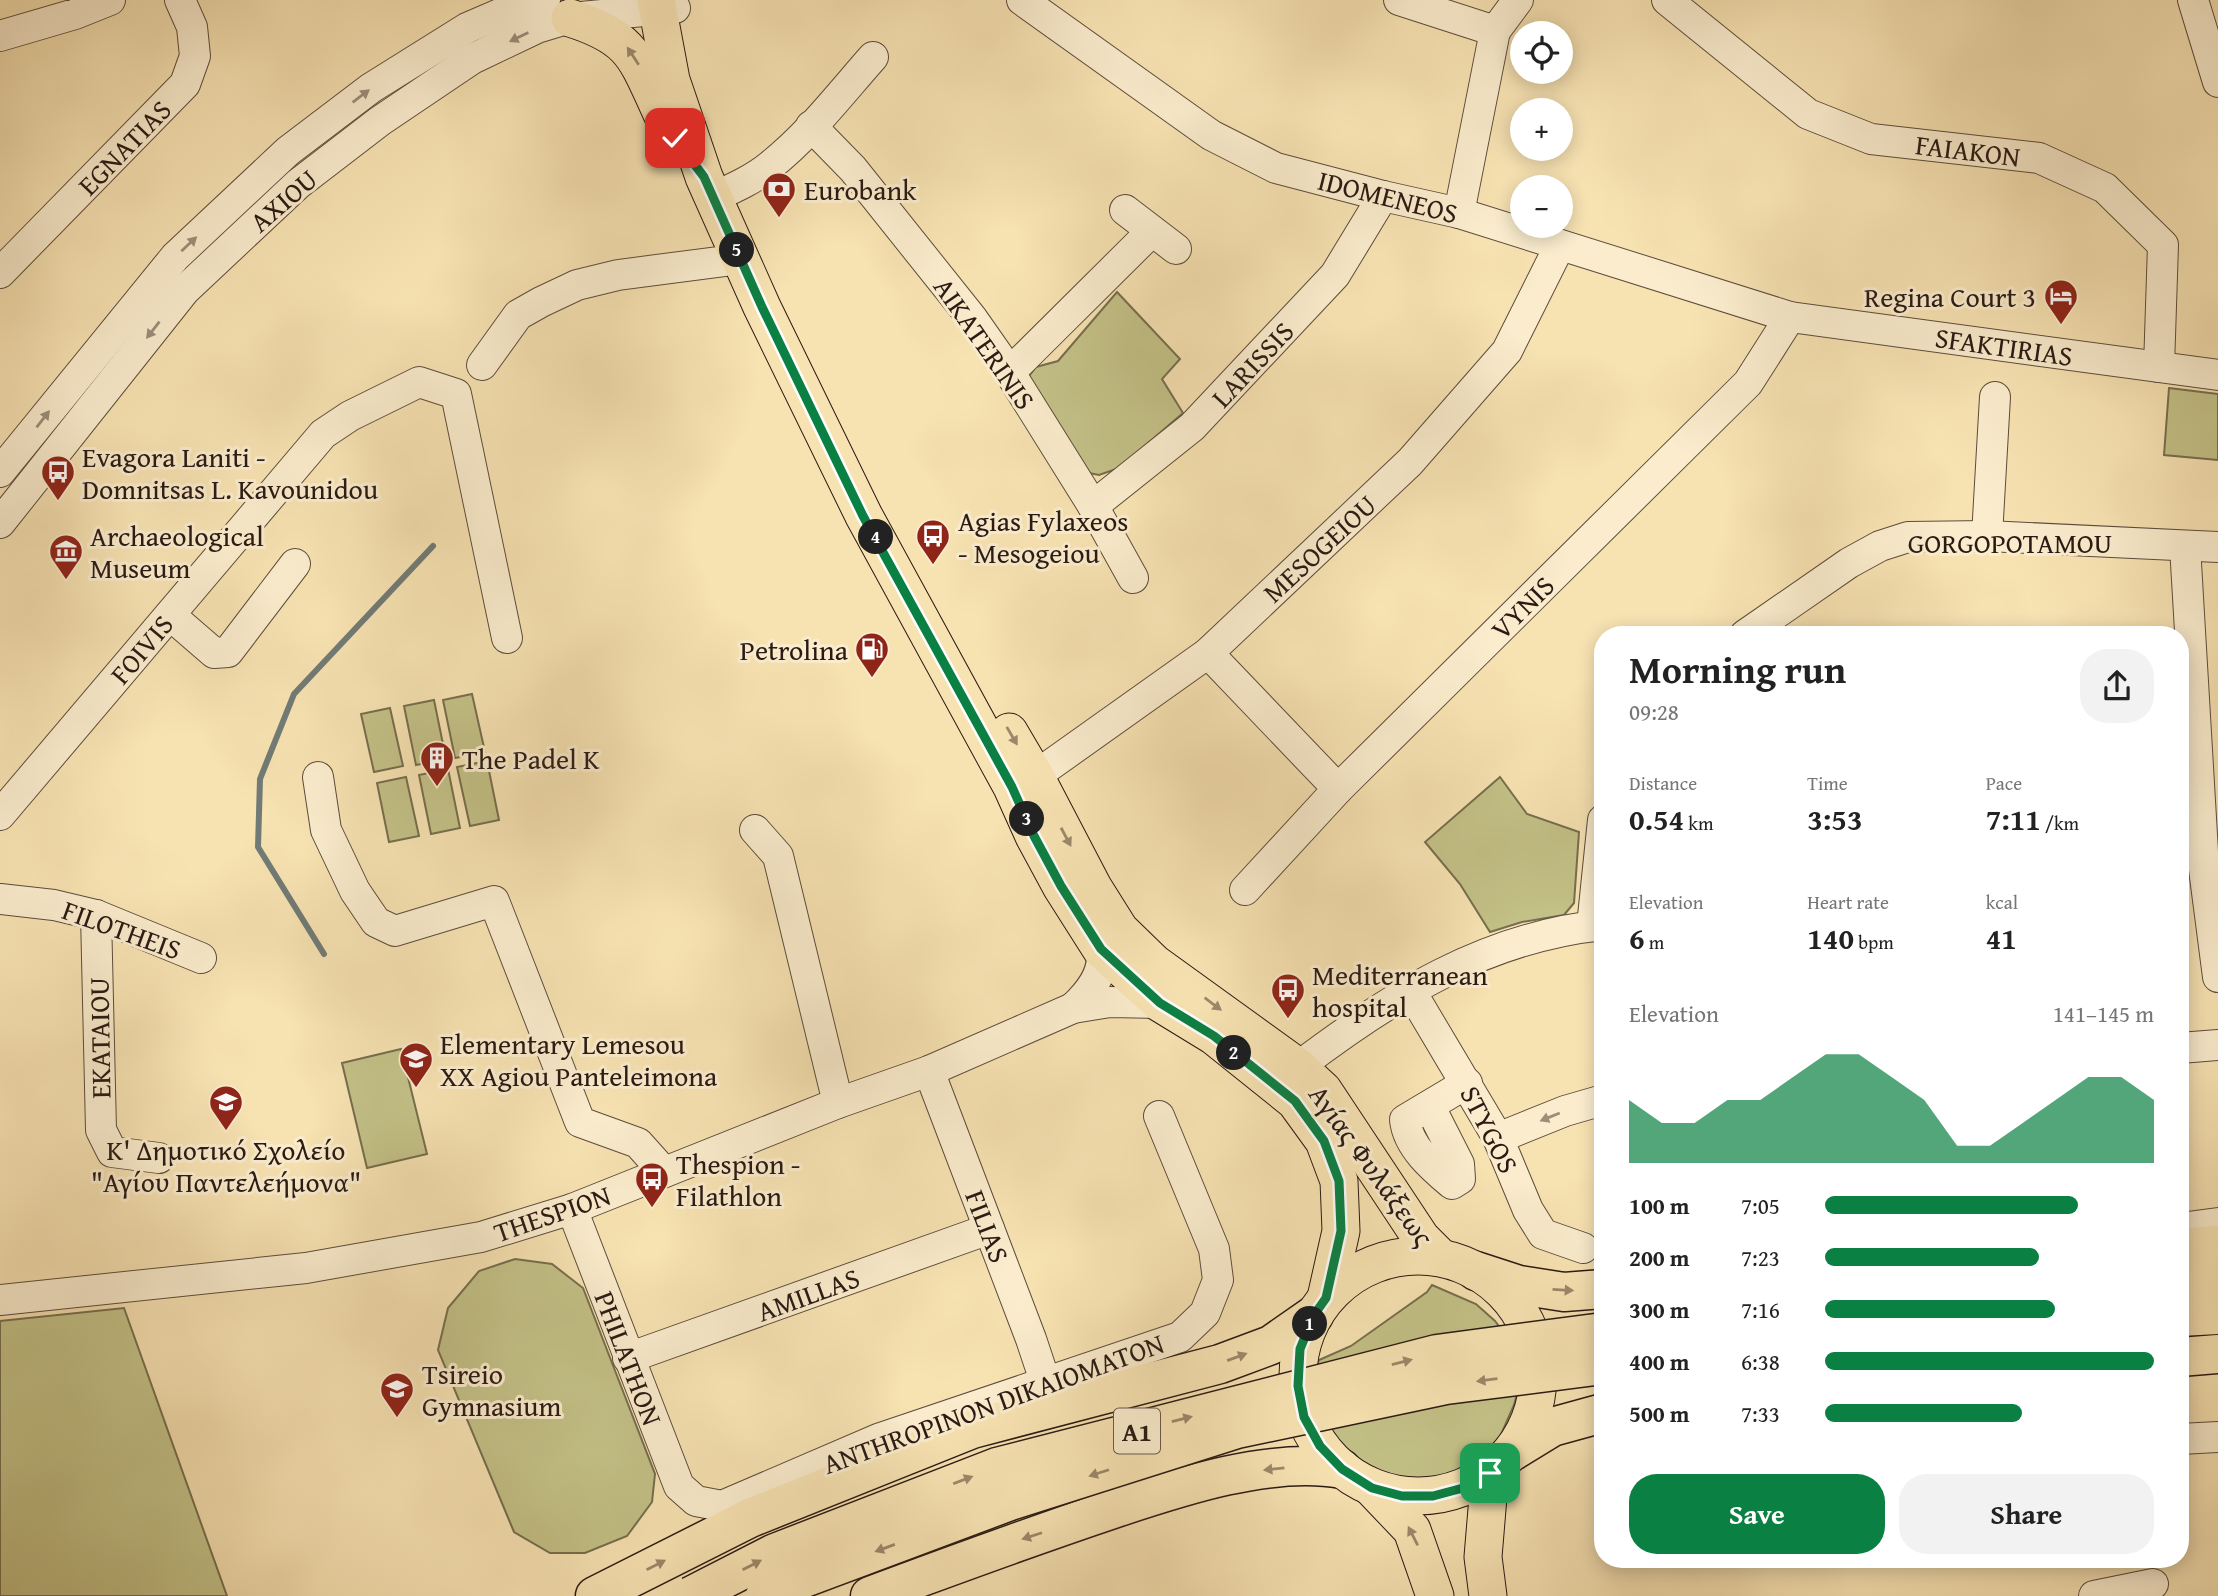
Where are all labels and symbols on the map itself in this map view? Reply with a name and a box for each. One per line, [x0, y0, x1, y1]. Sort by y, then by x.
one-way arrow [509, 31, 529, 43]
one-way arrow [626, 46, 639, 65]
one-way arrow [351, 88, 369, 103]
street label: EGNATIAS [68, 90, 180, 204]
pin [645, 108, 705, 168]
street label: FAIAKON [1913, 123, 2023, 177]
street label: AXIOU [240, 159, 326, 241]
street label: IDOMENEOS [1314, 159, 1462, 233]
place label: Eurobank [804, 169, 917, 210]
bank icon: Eurobank [760, 170, 798, 219]
pin: 5 [720, 232, 754, 268]
one-way arrow [180, 237, 197, 253]
street label: AIKATERINIS [924, 269, 1046, 417]
place label: Regina Court 3 [1864, 276, 2036, 317]
hotel icon: Regina Court 3 [2042, 277, 2080, 326]
street label: LARISSIS [1201, 312, 1303, 416]
street label: SFAKTIRIAS [1933, 316, 2075, 376]
one-way arrow [146, 321, 161, 338]
one-way arrow [36, 411, 51, 429]
place label: Evagora Laniti - Domnitsas L. Kavounidou [82, 436, 378, 509]
bus stop icon: Evagora Laniti - Domnitsas L. Kavounidou [39, 453, 77, 502]
street label: MESOGEIOU [1253, 484, 1385, 612]
place label: Agias Fylaxeos - Mesogeiou [958, 500, 1128, 573]
place label: Archaeological Museum [90, 515, 264, 588]
bus stop icon: Agias Fylaxeos - Mesogeiou [914, 517, 952, 566]
pin: 4 [858, 520, 894, 554]
street label: GORGOPOTAMOU [1908, 522, 2112, 563]
museum icon: Archaeological Museum [47, 532, 85, 581]
street label: VYNIS [1481, 566, 1563, 648]
street label: FOIVIS [100, 605, 182, 693]
place label: Petrolina [740, 629, 849, 670]
fuel station icon: Petrolina [853, 630, 891, 679]
one-way arrow [1006, 726, 1018, 746]
place label: The Padel K [462, 738, 600, 779]
building icon: The Padel K [418, 739, 456, 788]
pin: 3 [1010, 802, 1044, 836]
one-way arrow [1060, 827, 1071, 847]
street label: FILOTHEIS [57, 889, 187, 969]
place label: Mediterranean hospital [1312, 954, 1488, 1027]
bus stop icon: Mediterranean hospital [1269, 971, 1307, 1020]
street label: EKATAIOU [77, 977, 121, 1099]
one-way arrow [1204, 997, 1223, 1011]
place label: Elementary Lemesou XX Agiou Panteleimona [440, 1023, 718, 1096]
pin: 2 [1216, 1036, 1252, 1070]
school or university icon: Elementary Lemesou XX Agiou Panteleimona [397, 1040, 435, 1089]
street label: Αγίας Φυλάξεως [1299, 1076, 1445, 1254]
street label: STYGOS [1451, 1078, 1529, 1180]
school or university icon: Κ' Δημοτικό Σχολείο "Αγίου Παντελεήμονα" [207, 1083, 245, 1132]
one-way arrow [1540, 1111, 1560, 1123]
place label: Κ' Δημοτικό Σχολείο "Αγίου Παντελεήμονα" [91, 1129, 361, 1202]
place label: Thespion - Filathlon [676, 1143, 800, 1216]
bus stop icon: Thespion - Filathlon [633, 1160, 671, 1209]
street label: THESPION [488, 1174, 616, 1252]
street label: FILIAS [955, 1184, 1021, 1268]
street label: AMILLAS [751, 1257, 865, 1331]
street label: PHILATHON [585, 1285, 673, 1431]
one-way arrow [1552, 1285, 1574, 1296]
pin: 1 [1292, 1306, 1328, 1342]
street label: ANTHROPINON DIKAIOMATON [817, 1322, 1169, 1484]
one-way arrow [1227, 1352, 1248, 1363]
place label: Tsireio Gymnasium [422, 1353, 561, 1426]
one-way arrow [1392, 1357, 1413, 1367]
school or university icon: Tsireio Gymnasium [378, 1370, 416, 1419]
one-way arrow [1476, 1374, 1498, 1385]
road number: A1 [1114, 1408, 1160, 1454]
one-way arrow [1171, 1413, 1193, 1424]
pin [1460, 1443, 1520, 1503]
one-way arrow [1263, 1464, 1285, 1475]
one-way arrow [1089, 1468, 1110, 1479]
one-way arrow [952, 1474, 973, 1485]
one-way arrow [1407, 1526, 1419, 1547]
one-way arrow [1021, 1531, 1042, 1542]
one-way arrow [874, 1543, 895, 1554]
one-way arrow [742, 1559, 762, 1571]
one-way arrow [646, 1560, 666, 1571]

